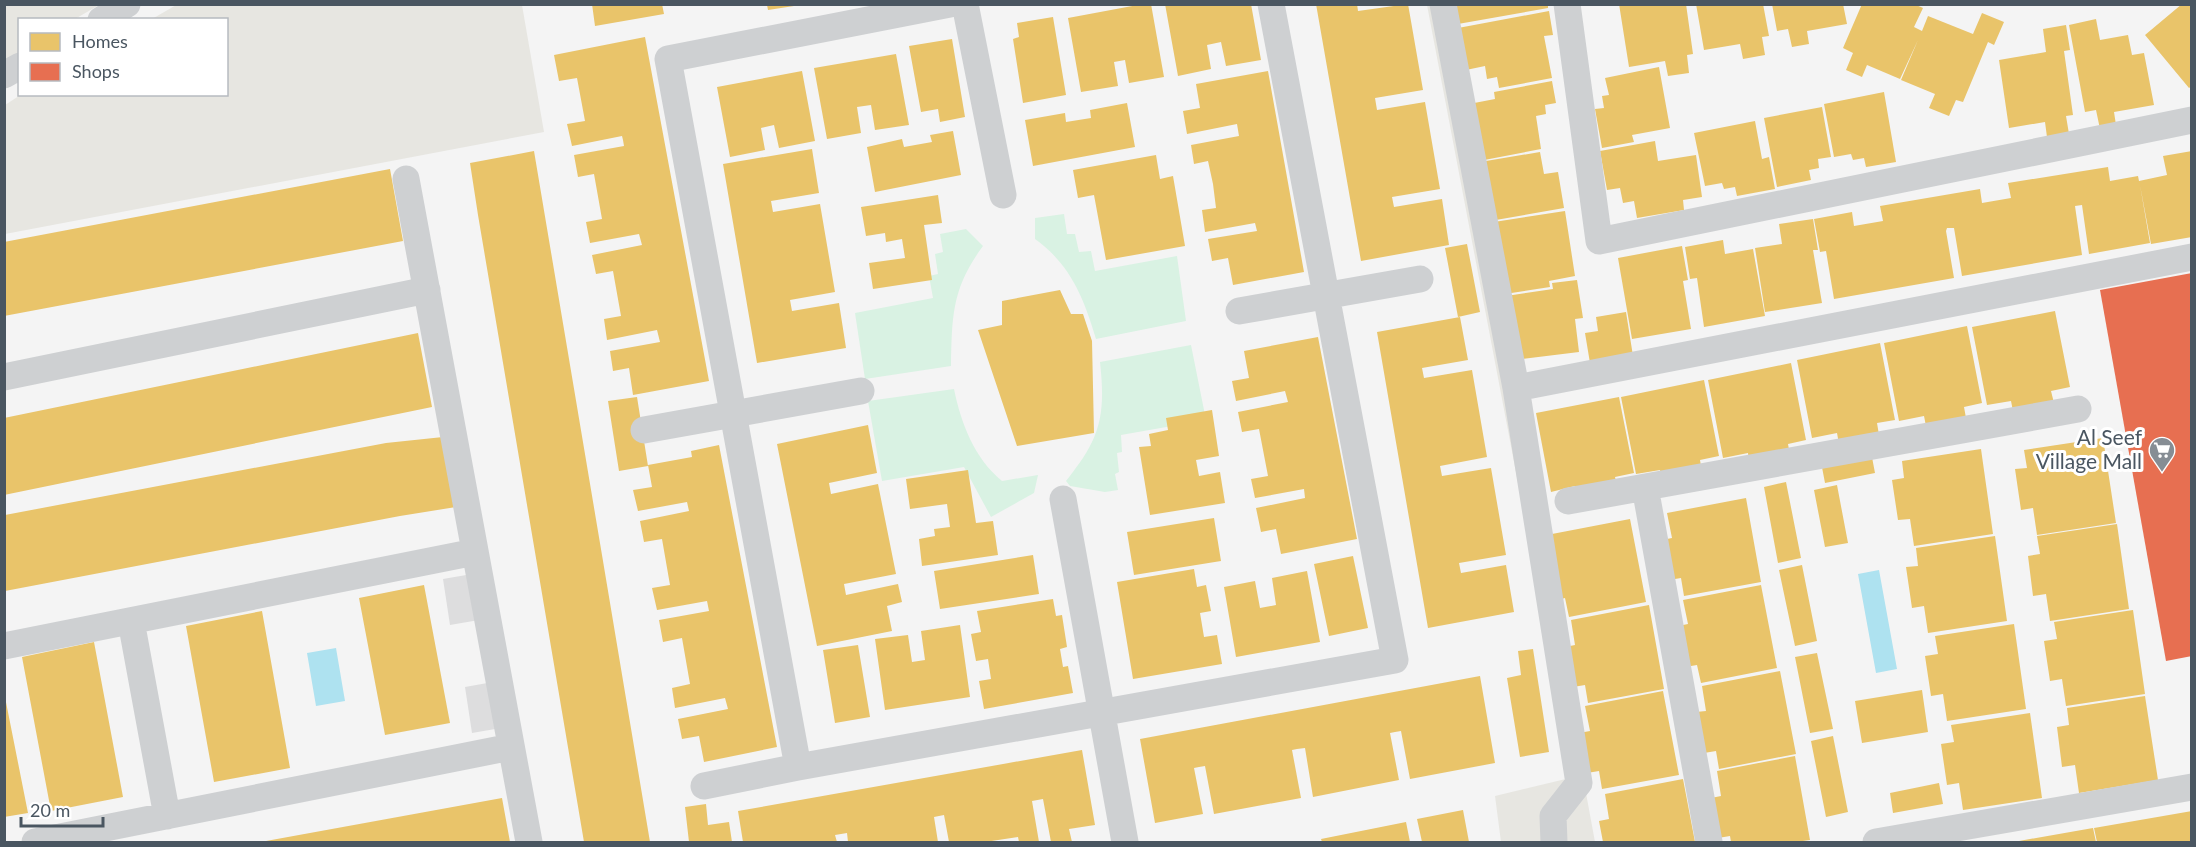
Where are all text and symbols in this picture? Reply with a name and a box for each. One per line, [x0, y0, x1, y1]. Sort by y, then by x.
legend [18, 18, 228, 96]
text: Homes [72, 30, 128, 52]
text: Shops [72, 60, 120, 82]
place label: Al Seef Village Mall [2036, 424, 2143, 473]
supermarket icon: Al Seef Village Mall [2147, 435, 2177, 473]
scale bar [21, 790, 104, 828]
text: 20 m [30, 799, 70, 821]

